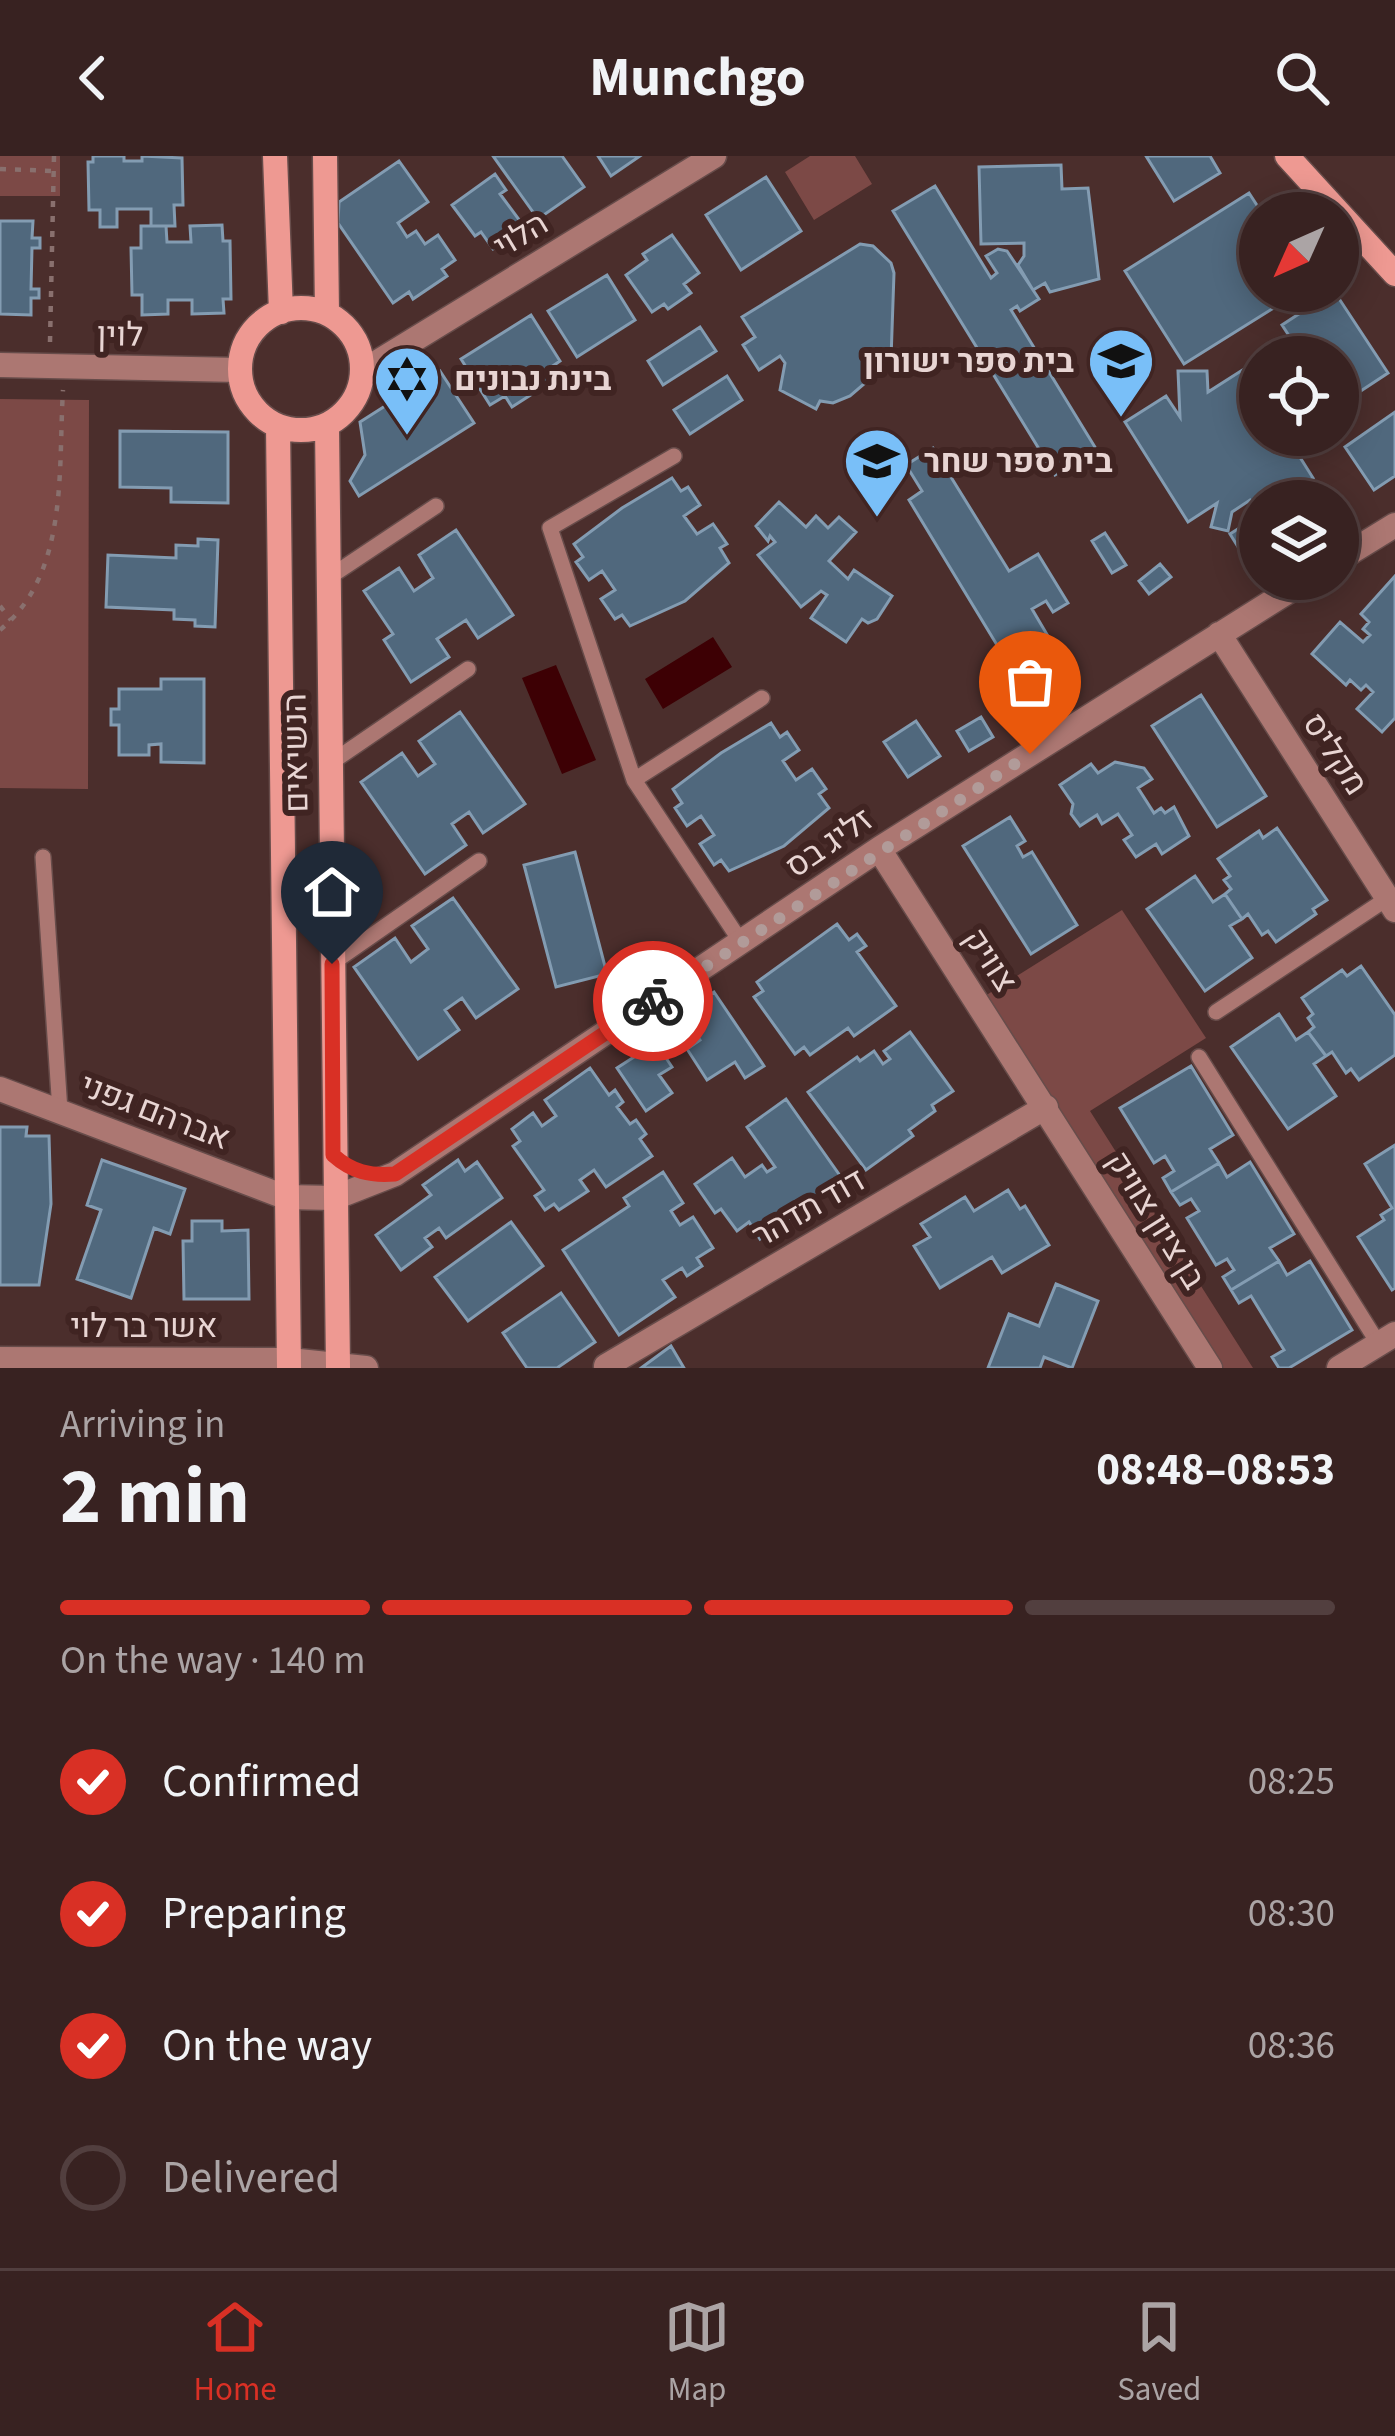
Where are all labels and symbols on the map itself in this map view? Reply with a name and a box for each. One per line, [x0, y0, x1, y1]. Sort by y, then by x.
north arrow [1239, 192, 1359, 312]
street label: הלוי [485, 200, 557, 270]
street label: לוין [97, 311, 143, 359]
school or university icon: בית ספר ישורון [1086, 326, 1156, 420]
place label: בית ספר ישורון [864, 338, 1074, 385]
synagogue icon: בינת נבונים [372, 344, 442, 438]
place label: בינת נבונים [454, 356, 612, 403]
school or university icon: בית ספר שחר [842, 426, 912, 520]
place label: בית ספר שחר [924, 438, 1113, 485]
pin [979, 631, 1081, 754]
street label: הנשיאים [271, 693, 321, 813]
street label: מקליס [1291, 704, 1379, 804]
street label: זליג בס [776, 797, 882, 889]
pin [281, 841, 383, 964]
street label: צוויק [952, 919, 1028, 1001]
courier [593, 941, 713, 1061]
street label: אברהם גפני [73, 1062, 237, 1162]
street label: בן ציון צוויק [1095, 1142, 1217, 1298]
street label: דוד תדהר [744, 1157, 874, 1259]
street label: אשר בר לוי [71, 1303, 218, 1350]

